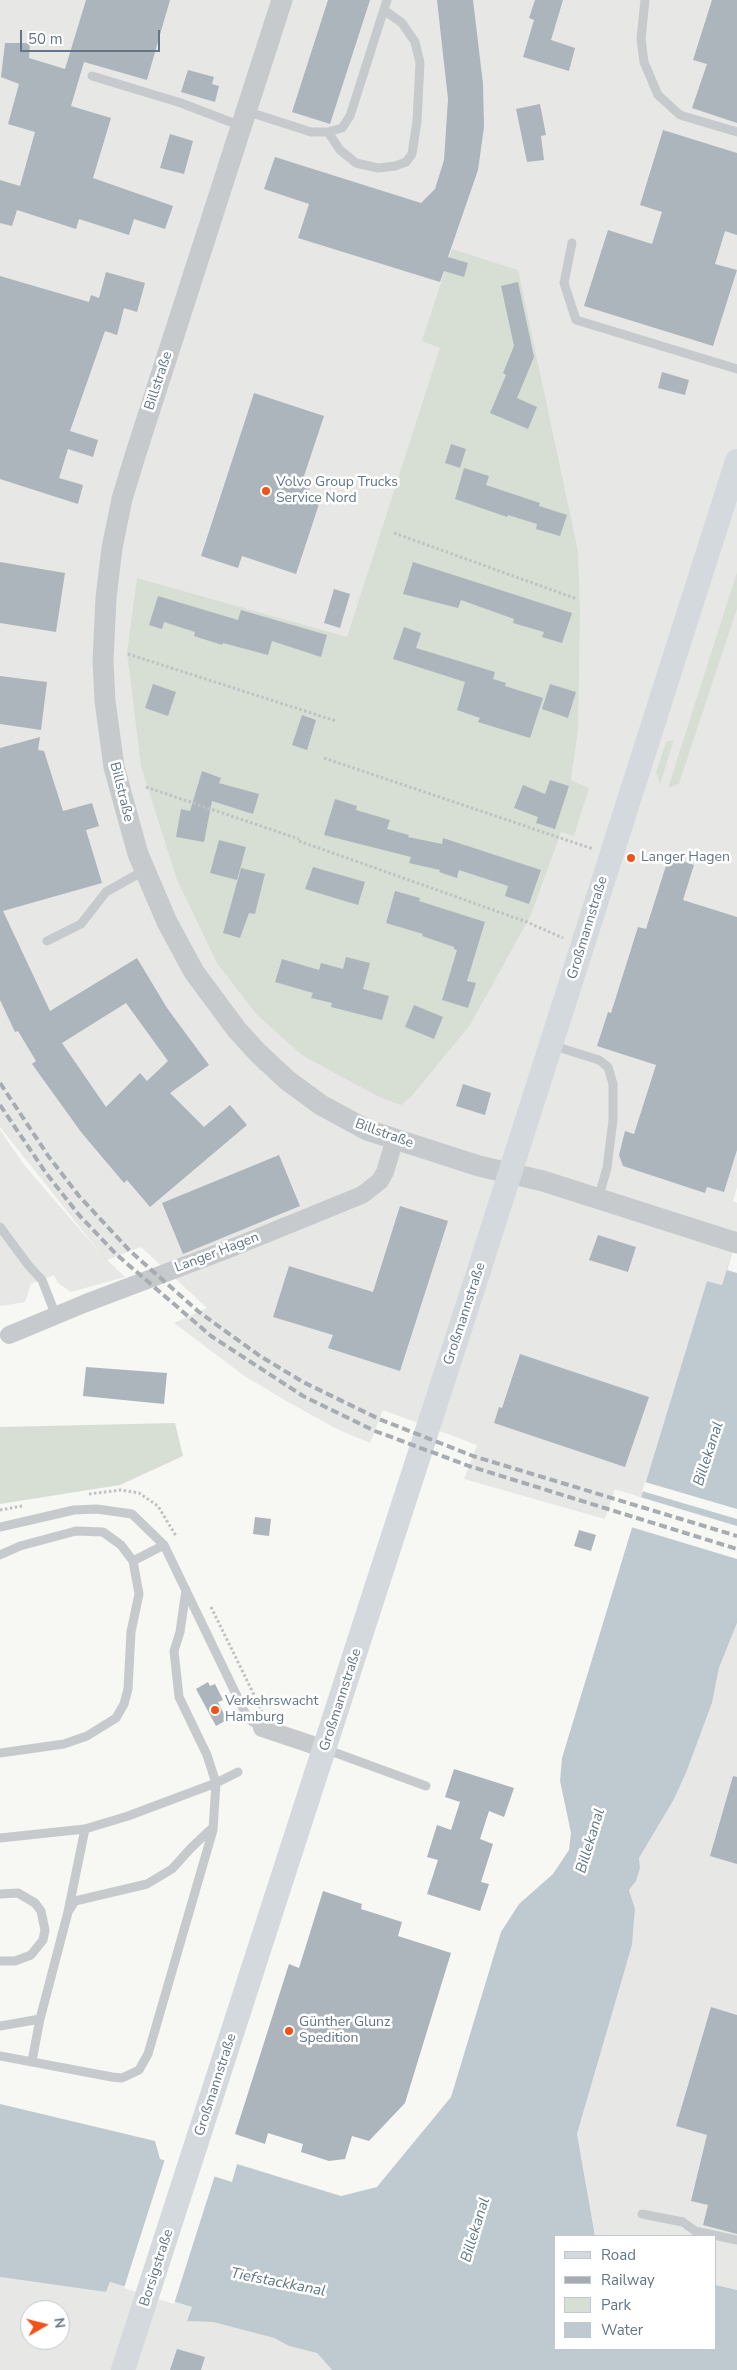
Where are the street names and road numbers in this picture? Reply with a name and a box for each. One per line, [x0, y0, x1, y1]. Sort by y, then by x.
street label: Billstraße [142, 349, 176, 413]
street label: Billstraße [105, 760, 137, 824]
street label: Großmannstraße [564, 874, 612, 982]
street label: Billstraße [353, 1116, 415, 1152]
street label: Langer Hagen [172, 1229, 262, 1277]
street label: Großmannstraße [441, 1261, 489, 1367]
street label: Großmannstraße [317, 1647, 365, 1753]
street label: Großmannstraße [192, 2032, 240, 2138]
street label: Borsigstraße [137, 2227, 177, 2309]

